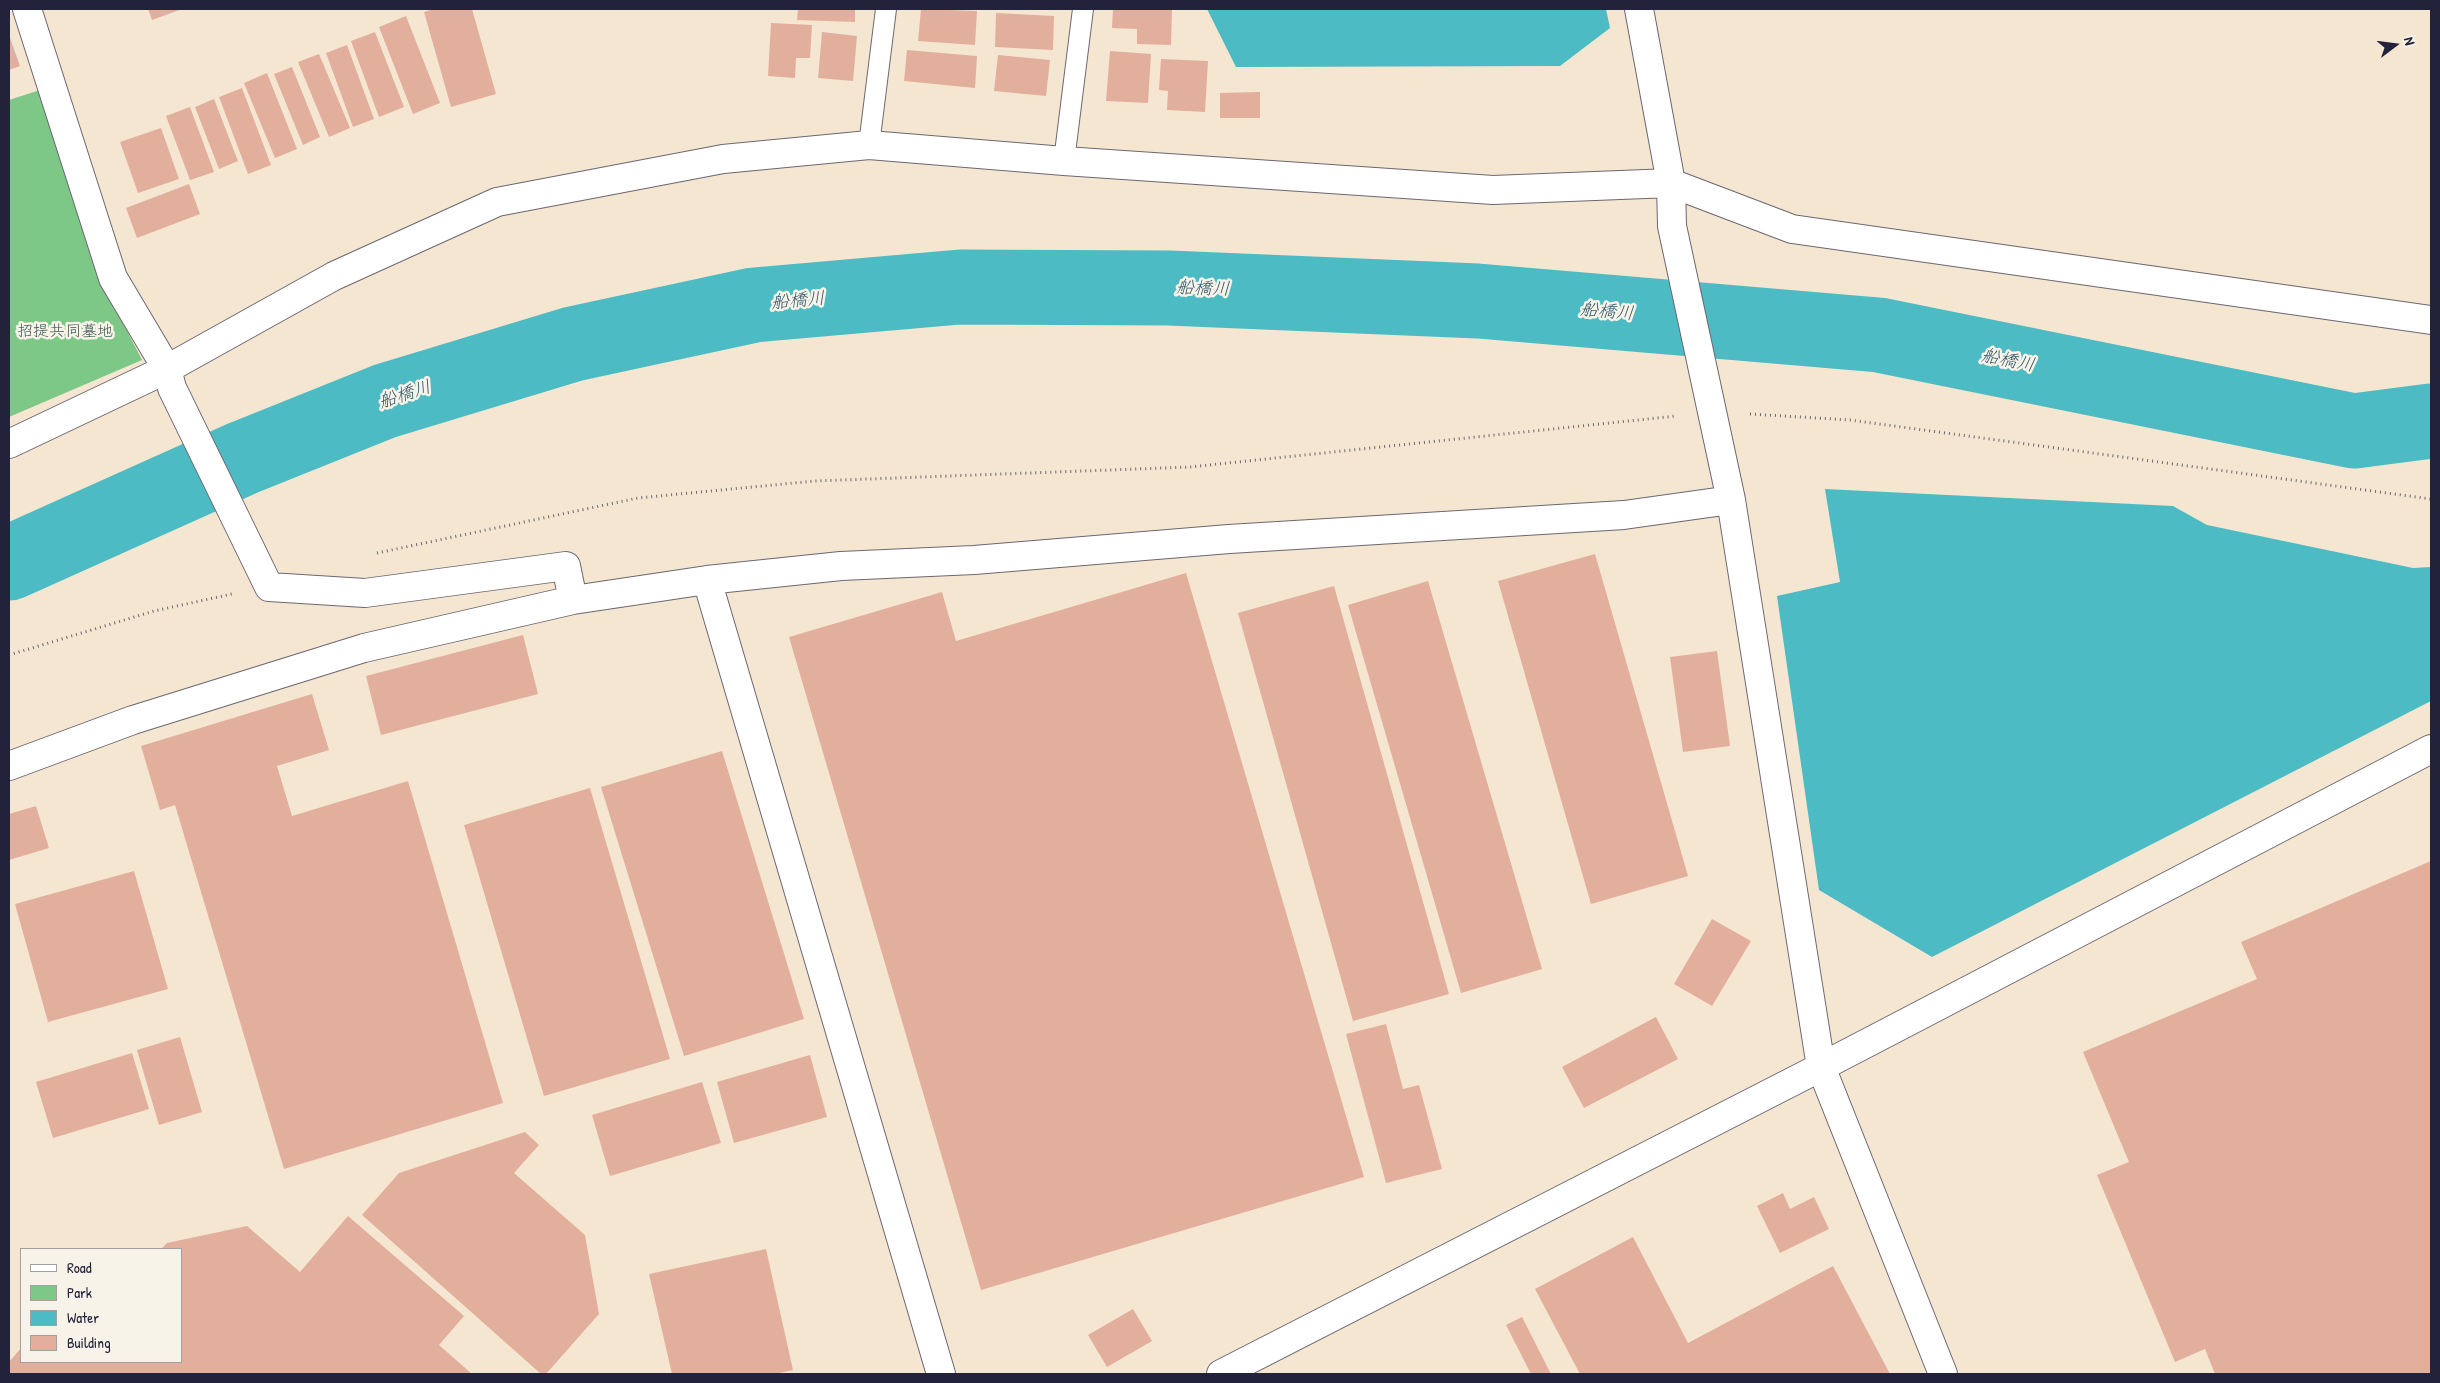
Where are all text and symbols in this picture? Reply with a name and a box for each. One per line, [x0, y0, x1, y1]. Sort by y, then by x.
north arrow [2370, 20, 2420, 70]
text: N [2400, 35, 2420, 47]
water label: 船橋川 [1176, 277, 1230, 301]
water label: 船橋川 [770, 288, 826, 314]
water label: 船橋川 [1579, 299, 1635, 325]
park label: 招提共同墓地 [17, 322, 113, 342]
water label: 船橋川 [1979, 345, 2037, 377]
water label: 船橋川 [376, 376, 434, 414]
legend [20, 1248, 182, 1363]
text: Road [67, 1257, 92, 1278]
text: Park [67, 1282, 92, 1303]
text: Water [67, 1307, 99, 1328]
text: Building [67, 1332, 111, 1353]

